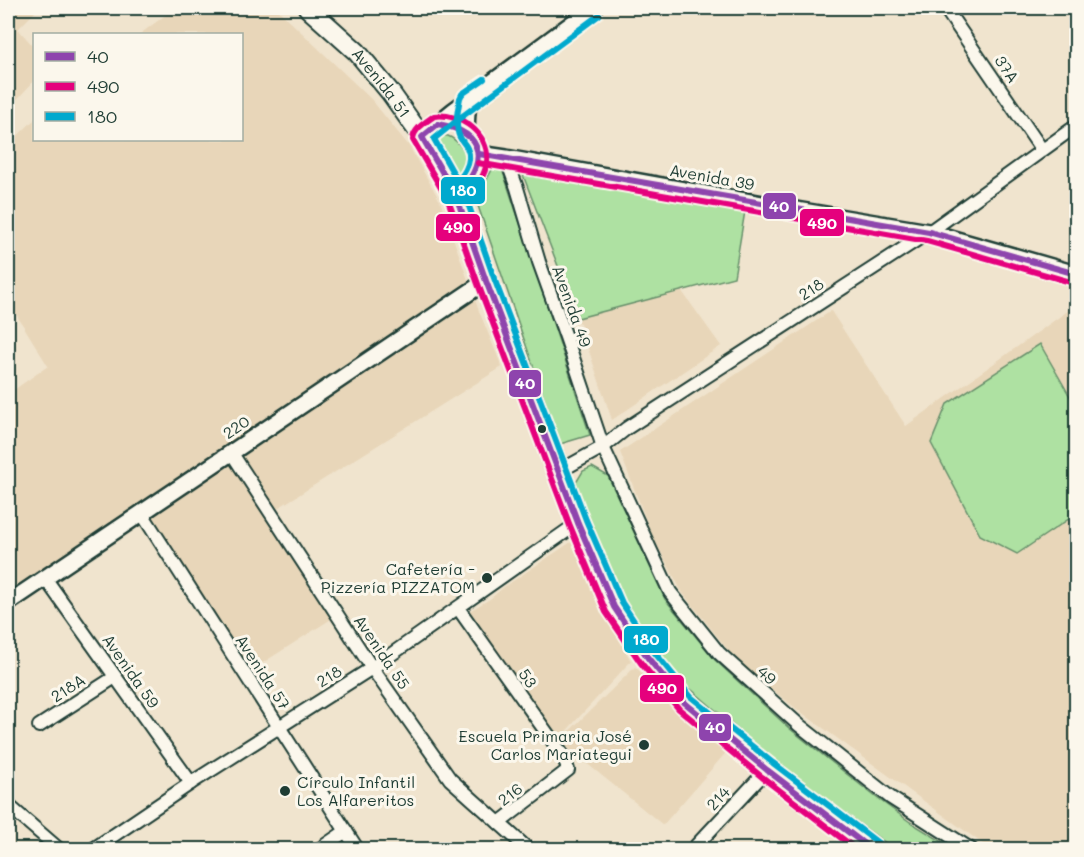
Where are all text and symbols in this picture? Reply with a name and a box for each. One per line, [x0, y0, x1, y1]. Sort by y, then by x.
legend [33, 33, 243, 141]
street label: Avenida 51 [348, 43, 416, 121]
text: 40 [87, 44, 109, 68]
street label: 37A [991, 51, 1024, 87]
text: 490 [87, 74, 119, 98]
text: 180 [87, 104, 117, 128]
street label: Avenida 39 [668, 159, 756, 194]
line badge: 180 [440, 176, 486, 205]
text: 180 [449, 179, 477, 200]
line badge: 40 [762, 192, 797, 220]
text: 40 [769, 195, 789, 216]
line badge: 490 [799, 208, 845, 237]
text: 490 [807, 212, 837, 233]
line badge: 490 [435, 213, 481, 242]
text: 490 [443, 216, 473, 237]
street label: Avenida 49 [548, 262, 597, 350]
street label: 218 [794, 273, 828, 304]
line badge: 40 [508, 369, 542, 398]
text: 40 [515, 372, 535, 393]
street label: 220 [218, 410, 253, 443]
unlabelled marker [536, 423, 548, 435]
place label: Cafetería - Pizzería PIZZATOM [321, 558, 475, 597]
marker: Cafetería - Pizzería PIZZATOM [480, 571, 494, 585]
street label: Avenida 55 [350, 610, 415, 693]
line badge: 180 [623, 625, 669, 654]
text: 180 [632, 628, 660, 649]
street label: Avenida 59 [98, 630, 165, 712]
street label: Avenida 57 [231, 630, 295, 713]
street label: 218 [312, 660, 345, 691]
street label: 49 [753, 661, 781, 689]
street label: 53 [514, 664, 542, 691]
street label: 218A [47, 669, 89, 706]
line badge: 490 [639, 674, 685, 703]
text: 490 [647, 677, 677, 698]
line badge: 40 [698, 713, 732, 742]
text: 40 [705, 716, 725, 737]
place label: Escuela Primaria José Carlos Mariategui [458, 725, 632, 764]
marker: Escuela Primaria José Carlos Mariategui [637, 738, 651, 752]
place label: Círculo Infantil Los Alfareritos [297, 771, 415, 810]
street label: 216 [493, 777, 526, 810]
street label: 214 [701, 781, 734, 814]
marker: Círculo Infantil Los Alfareritos [278, 784, 292, 798]

